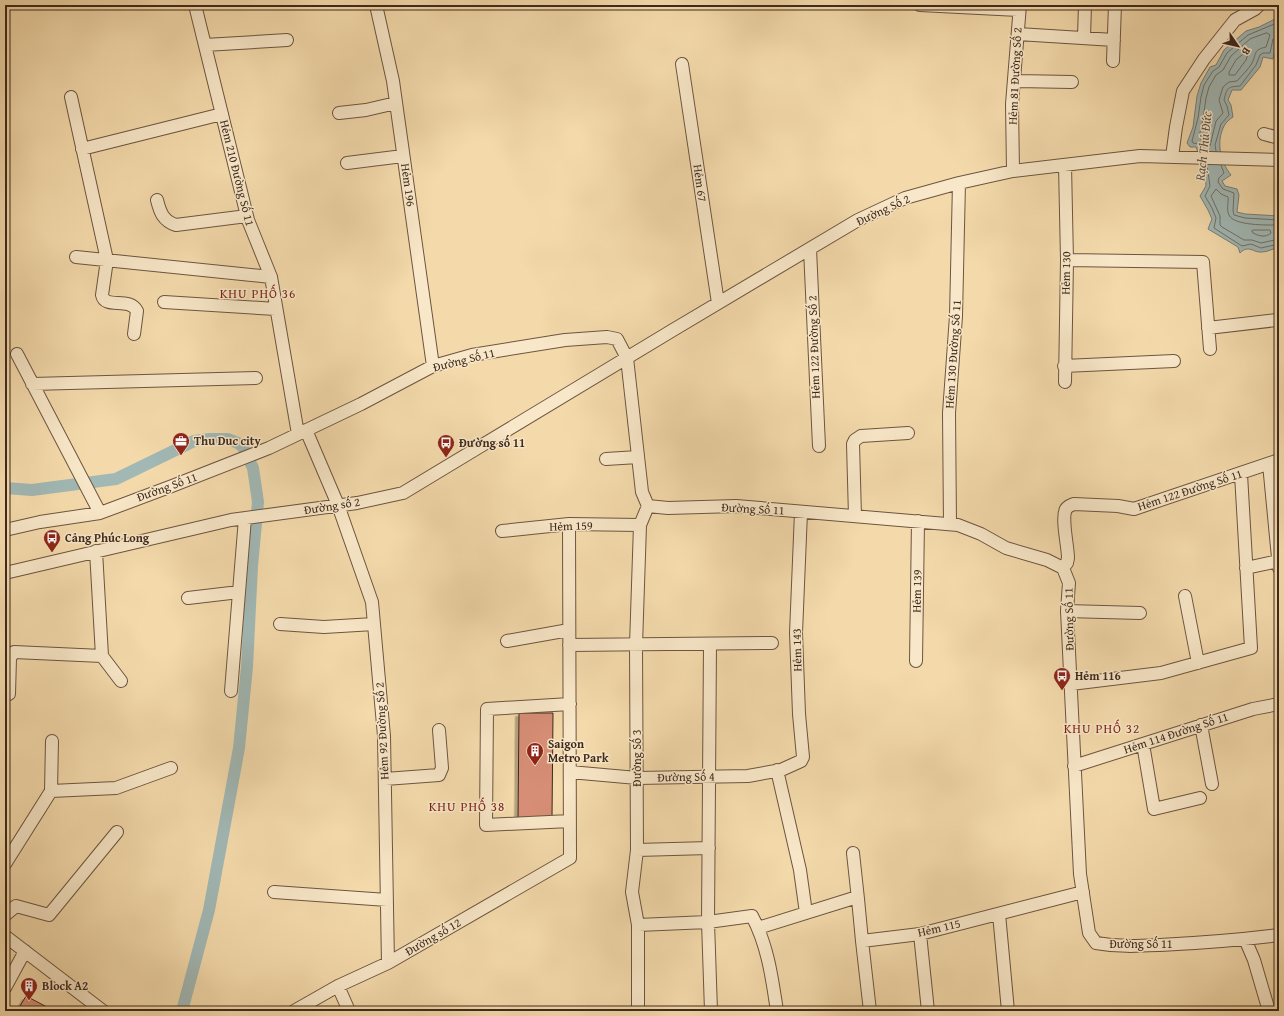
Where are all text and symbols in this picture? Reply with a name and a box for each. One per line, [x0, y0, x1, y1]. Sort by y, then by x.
north arrow [1218, 26, 1258, 66]
street label: Hẻm 81 Đường Số 2 [1003, 27, 1026, 125]
text: B [1238, 44, 1255, 59]
water label: Rạch Thủ Đức [1190, 110, 1217, 183]
street label: Hẻm 210 Đường Số 11 [216, 118, 259, 228]
street label: Hẻm 196 [397, 162, 420, 208]
street label: Hẻm 67 [689, 163, 712, 203]
street label: Đường Số 2 [853, 190, 913, 229]
street label: Hẻm 130 [1057, 251, 1074, 295]
district label: KHU PHỐ 36 [220, 284, 296, 303]
street label: Hẻm 122 Đường Số 2 [803, 295, 824, 399]
street label: Hẻm 130 Đường Số 11 [940, 299, 965, 409]
street label: Đường Số 11 [431, 344, 497, 375]
office icon: Thu Duc city [171, 431, 191, 456]
place label: Thu Duc city [194, 432, 261, 449]
bus stop icon: Đường số 11 [436, 433, 456, 458]
place label: Đường số 11 [459, 434, 525, 451]
street label: Hẻm 122 Đường Số 11 [1135, 465, 1245, 514]
street label: Đường Số 11 [134, 468, 200, 505]
street label: Đường số 2 [303, 493, 361, 518]
street label: Đường Số 11 [721, 498, 785, 519]
street label: Hẻm 159 [549, 516, 593, 535]
bus stop icon: Cảng Phúc Long [42, 528, 62, 553]
place label: Cảng Phúc Long [65, 529, 150, 546]
street label: Hẻm 139 [908, 569, 925, 613]
street label: Đường Số 11 [1059, 587, 1078, 651]
street label: Hẻm 143 [788, 628, 805, 672]
bus stop icon: Hẻm 116 [1052, 666, 1072, 691]
place label: Hẻm 116 [1075, 667, 1121, 684]
street label: Hẻm 92 Đường Số 2 [370, 682, 393, 780]
street label: Hẻm 114 Đường Số 11 [1121, 708, 1231, 757]
district label: KHU PHỐ 32 [1064, 719, 1140, 738]
street label: Đường Số 3 [628, 729, 645, 787]
place label: Saigon Metro Park [548, 735, 609, 766]
building icon: Saigon Metro Park [525, 741, 545, 766]
street label: Đường Số 4 [657, 767, 715, 785]
district label: KHU PHỐ 38 [429, 797, 505, 816]
street label: Đường số 12 [402, 914, 464, 959]
street label: Hẻm 115 [916, 914, 962, 941]
street label: Đường Số 11 [1109, 935, 1173, 952]
building icon: Block A2 [19, 976, 39, 1001]
place label: Block A2 [42, 977, 88, 994]

